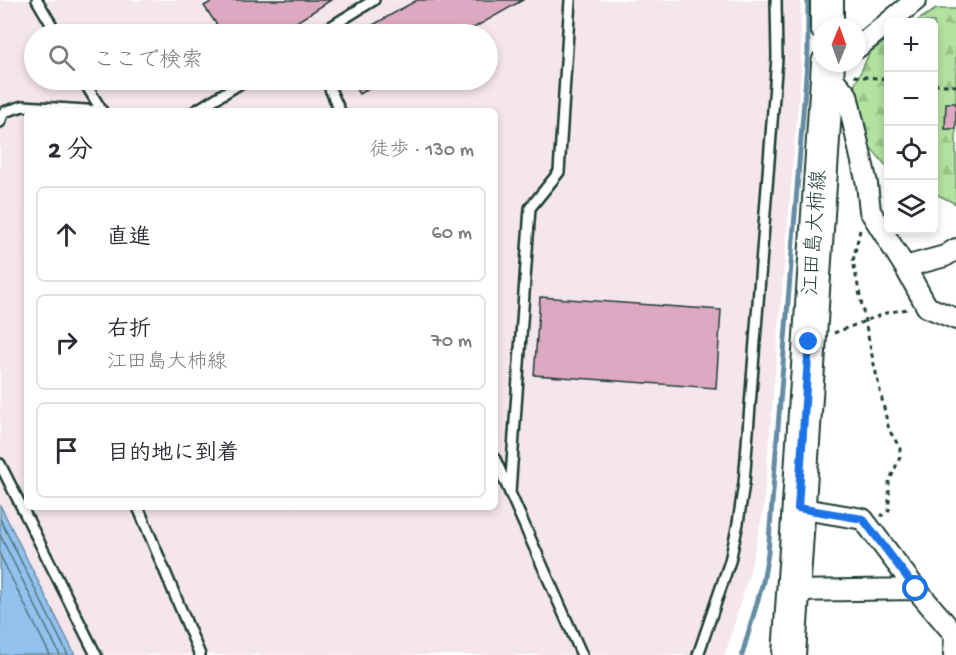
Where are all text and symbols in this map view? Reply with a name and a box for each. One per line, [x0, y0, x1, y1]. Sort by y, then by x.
north arrow [812, 18, 866, 72]
map controls [884, 18, 938, 234]
button: + [884, 18, 938, 72]
search box [24, 24, 498, 90]
icon: search [45, 41, 78, 74]
text: ここで検索 [93, 49, 203, 75]
button: − [884, 72, 938, 126]
button: locate [884, 126, 938, 180]
text: 2 分 [48, 137, 93, 168]
text: 徒歩 · 130 m [369, 140, 474, 163]
street label: 江田島大柿線 [799, 169, 834, 297]
button: layers [884, 180, 938, 234]
icon: ahead [50, 218, 83, 251]
text: 60 m [432, 223, 472, 246]
text: 直進 [107, 226, 151, 252]
text: 右折 [107, 318, 151, 344]
icon: right [50, 326, 83, 359]
route end [795, 328, 821, 354]
text: 70 m [431, 331, 472, 354]
text: 江田島大柿線 [107, 352, 227, 375]
icon: arrive [50, 434, 83, 467]
text: 目的地に到着 [107, 442, 239, 468]
route start [902, 575, 928, 601]

